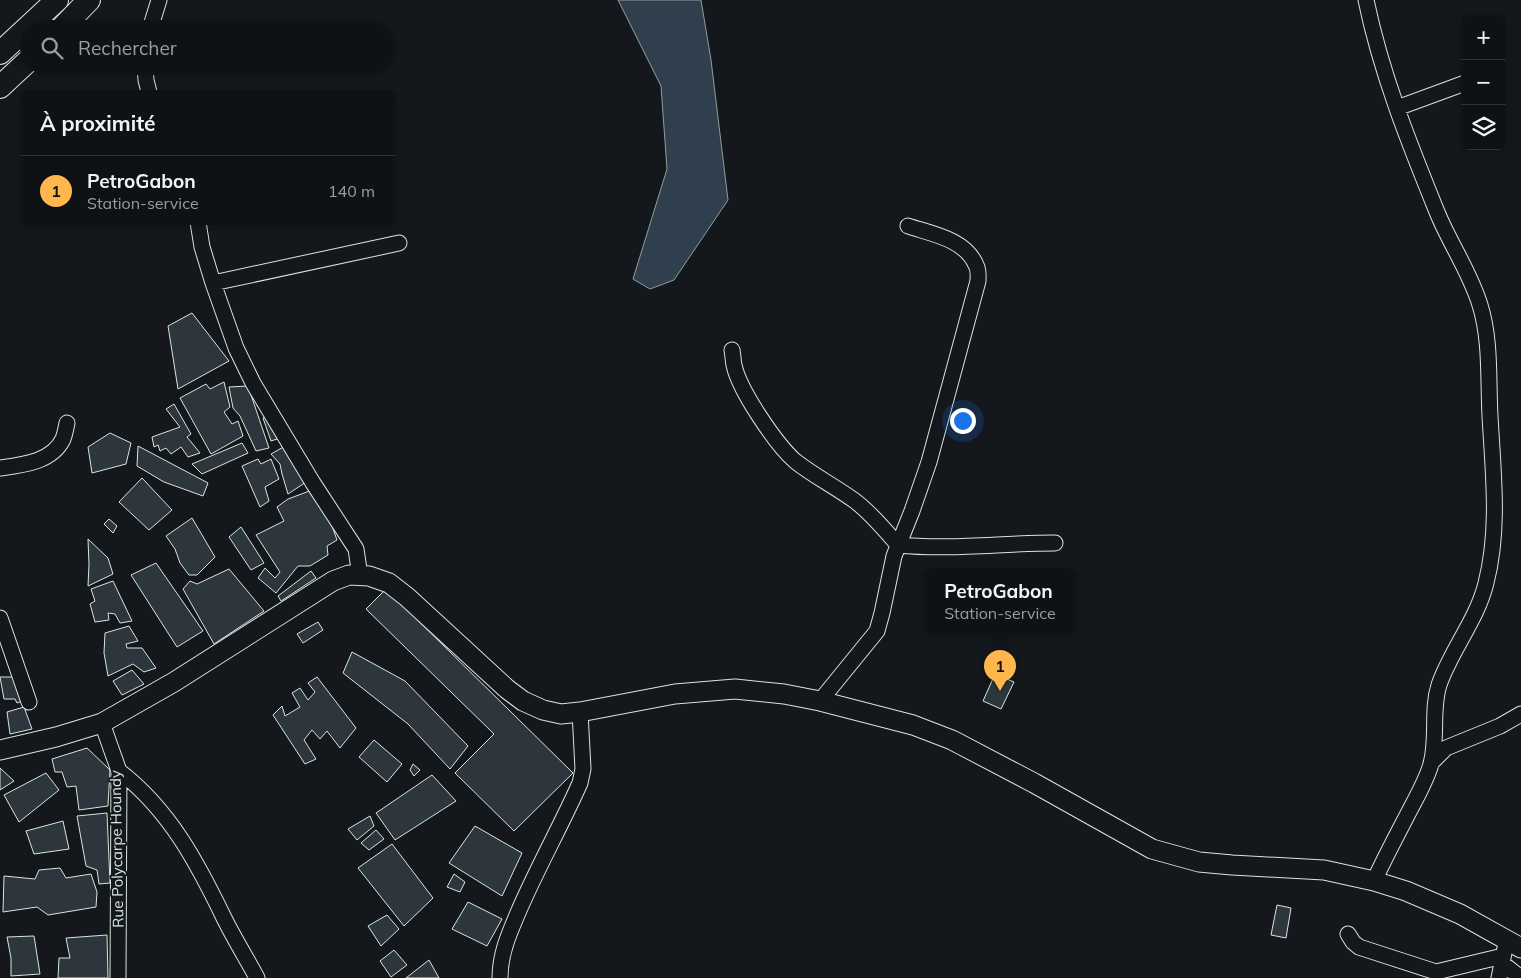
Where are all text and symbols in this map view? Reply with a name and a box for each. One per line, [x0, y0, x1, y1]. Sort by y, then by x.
map controls [1461, 15, 1506, 150]
button: + [1461, 15, 1506, 60]
search box [20, 20, 395, 75]
icon: search [38, 34, 66, 62]
text: Rechercher [78, 36, 177, 60]
button: − [1461, 60, 1506, 105]
button: layers [1461, 105, 1506, 150]
text: À proximité [40, 110, 156, 136]
text: PetroGabon [87, 169, 196, 193]
text: 1 [51, 181, 61, 201]
text: 140 m [328, 181, 375, 201]
text: Station-service [87, 193, 199, 213]
your location [950, 408, 976, 434]
popup [925, 568, 1075, 633]
text: PetroGabon [944, 579, 1053, 603]
text: Station-service [944, 603, 1056, 623]
pin: 1 [984, 650, 1016, 691]
street label: Rue Polycarpe Houndy [106, 770, 127, 928]

